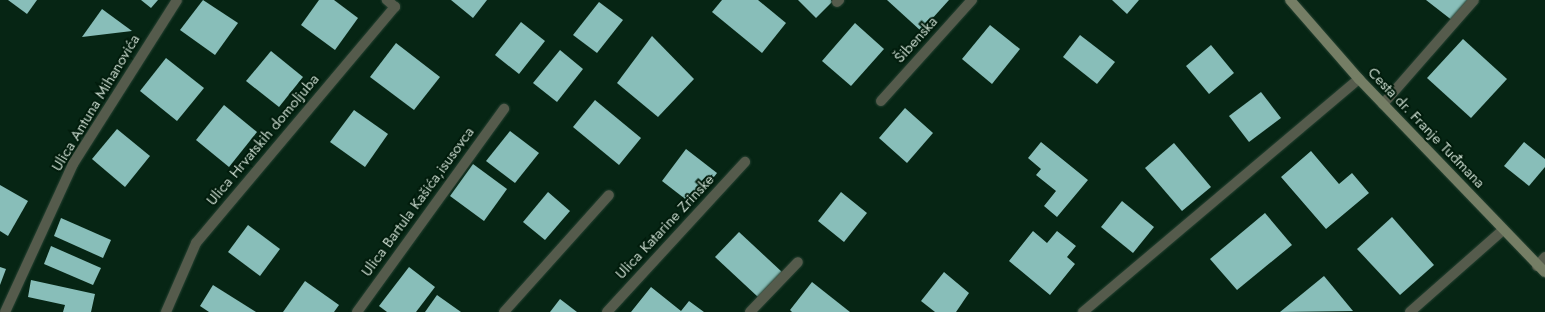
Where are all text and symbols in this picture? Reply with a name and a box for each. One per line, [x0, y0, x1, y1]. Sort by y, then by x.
street label: Šibenska [891, 13, 941, 67]
street label: Ulica Antuna Mihanovića [48, 31, 144, 175]
street label: Cesta dr. Franje Tuđmana [1364, 64, 1488, 192]
street label: Ulica Hrvatskih domoljuba [203, 71, 323, 209]
street label: Ulica Bartula Kašića,isusovca [358, 124, 478, 280]
street label: Ulica Katarine Zrinske [612, 171, 718, 283]

